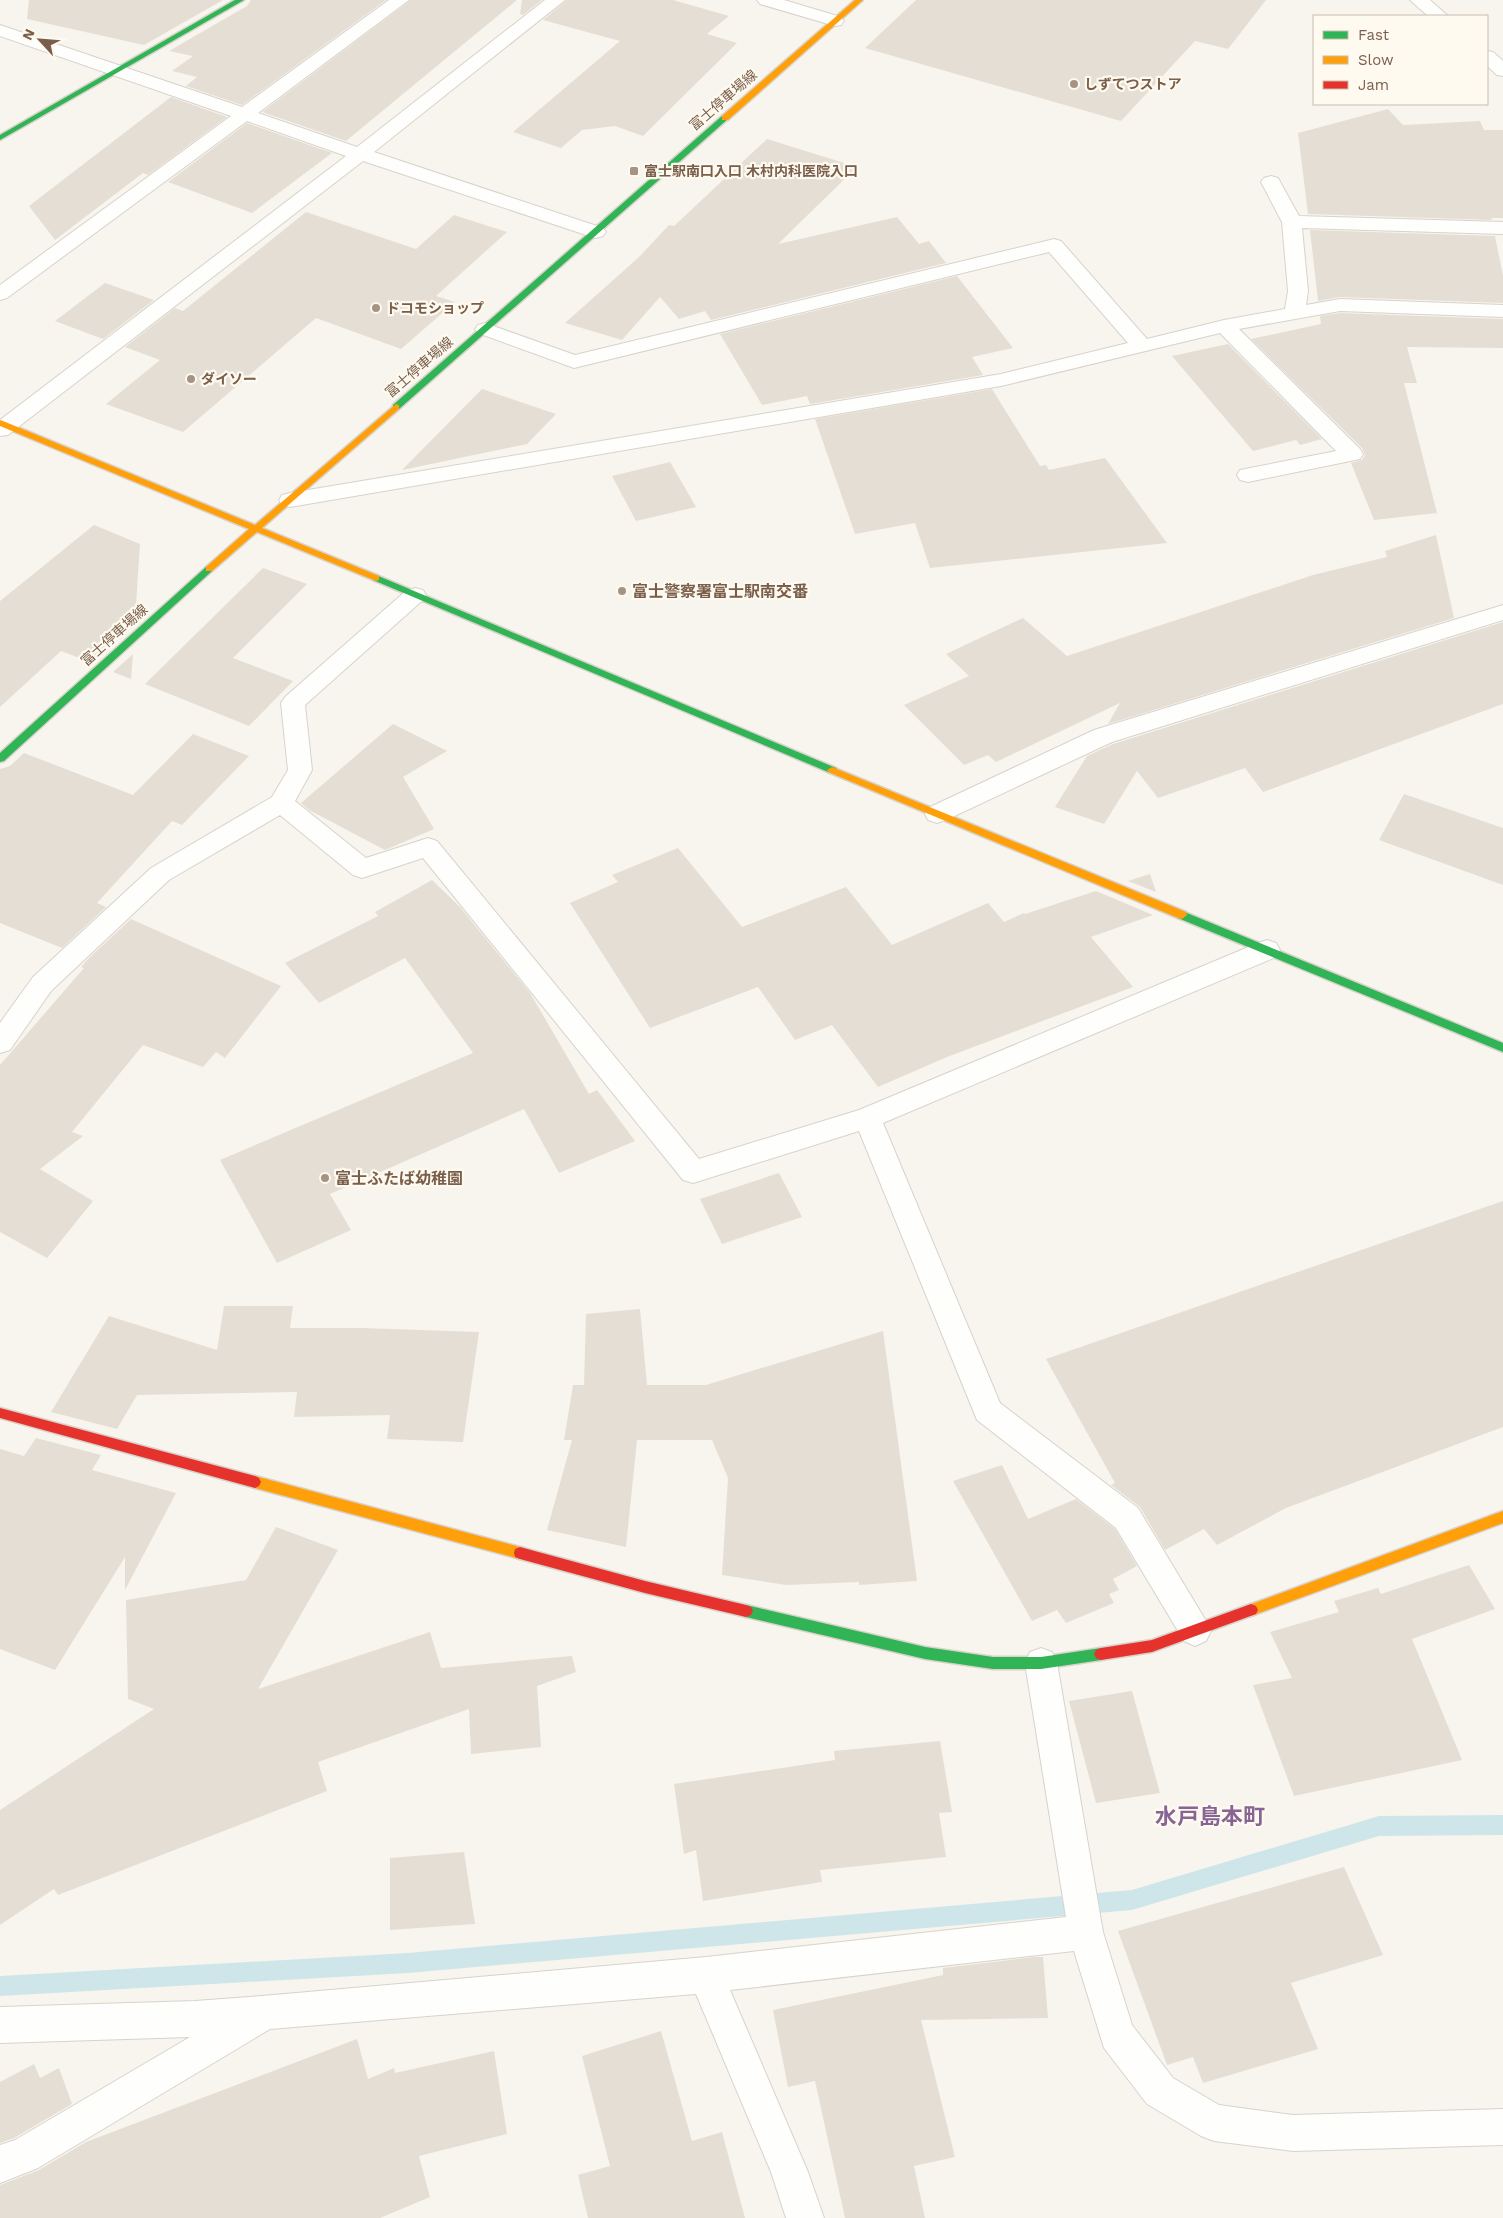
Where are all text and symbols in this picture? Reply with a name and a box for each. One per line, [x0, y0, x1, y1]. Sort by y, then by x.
north arrow [15, 15, 65, 65]
legend [1313, 15, 1488, 105]
text: N [19, 26, 38, 42]
text: Fast [1358, 26, 1390, 44]
text: Slow [1358, 51, 1394, 69]
street label: 富士停車場線 [686, 66, 760, 134]
place label: しずてつストア [1084, 76, 1181, 92]
text: Jam [1358, 76, 1389, 94]
marker: しずてつストア [1068, 78, 1080, 90]
place label: 富士駅南口入口 木村内科医院入口 [644, 163, 858, 179]
marker: 富士駅南口入口 木村内科医院入口 [628, 165, 640, 177]
place label: ドコモショップ [386, 300, 484, 316]
marker: ドコモショップ [370, 302, 382, 314]
street label: 富士停車場線 [382, 333, 456, 401]
place label: ダイソー [201, 371, 257, 387]
marker: ダイソー [185, 373, 197, 385]
place label: 富士警察署富士駅南交番 [632, 582, 808, 601]
marker: 富士警察署富士駅南交番 [616, 585, 628, 597]
street label: 富士停車場線 [77, 601, 151, 669]
place label: 富士ふたば幼稚園 [335, 1169, 463, 1188]
marker: 富士ふたば幼稚園 [319, 1172, 331, 1184]
district label: 水戸島本町 [1155, 1804, 1265, 1829]

